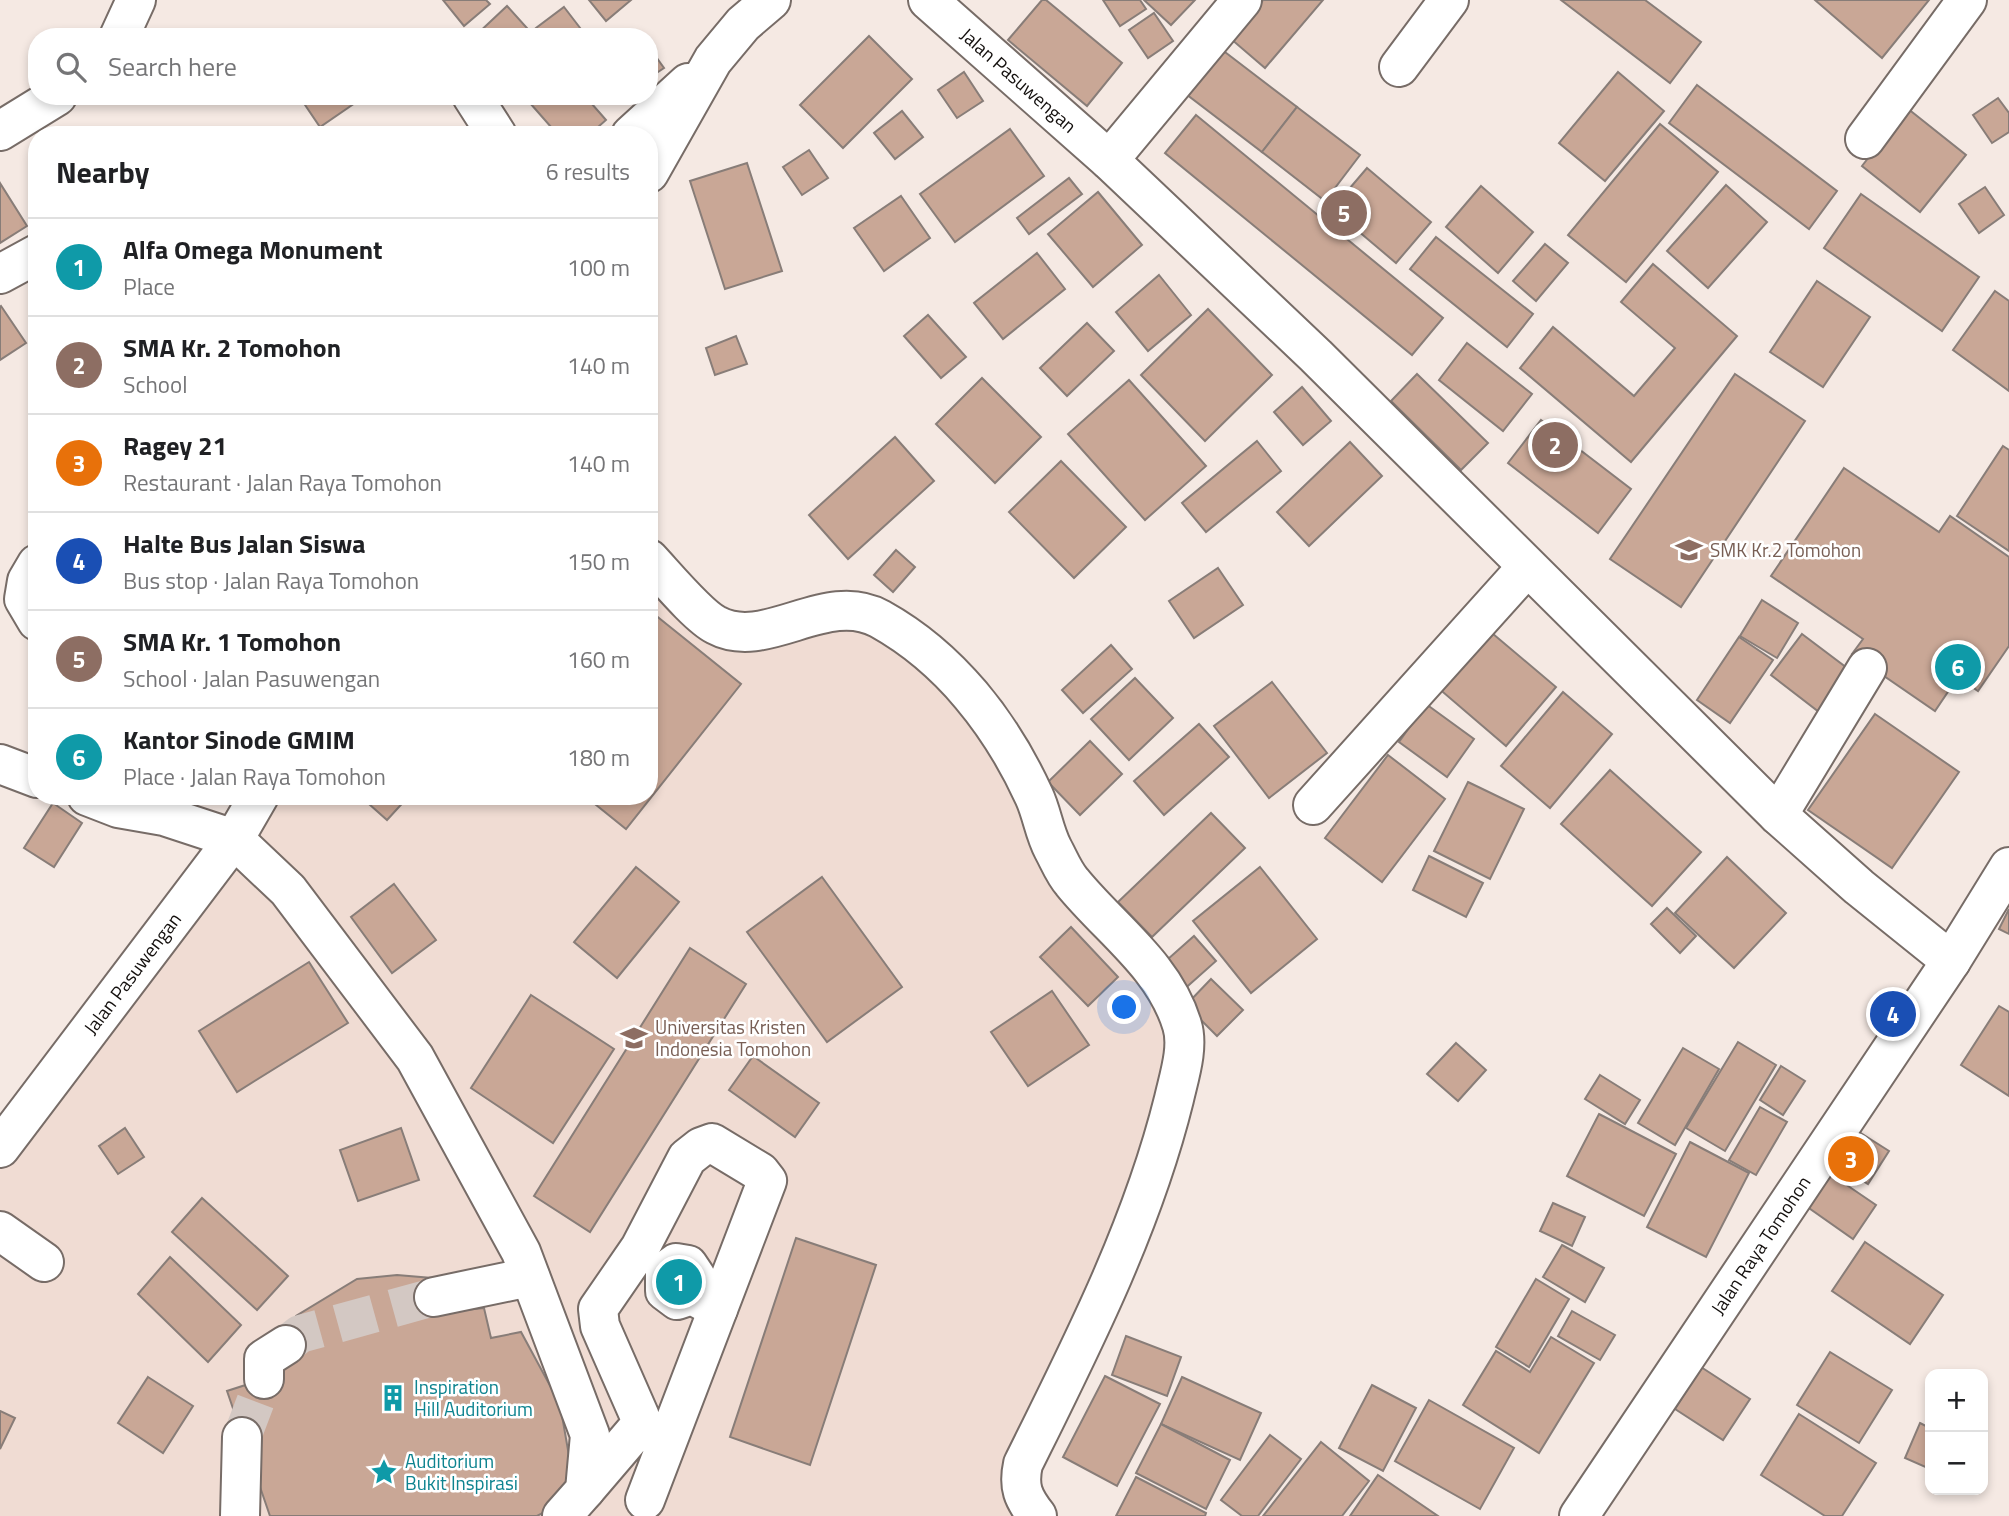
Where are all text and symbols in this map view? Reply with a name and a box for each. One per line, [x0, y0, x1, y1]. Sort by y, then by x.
street label: Jalan Pasuwengan [954, 20, 1084, 139]
search box [28, 28, 658, 105]
text: Search here [108, 47, 237, 86]
icon: search [52, 48, 90, 86]
text: Nearby [56, 149, 149, 195]
text: 6 results [546, 154, 630, 189]
pin: 5 [1321, 187, 1367, 239]
text: Alfa Omega Monument [123, 230, 383, 269]
text: 1 [73, 250, 85, 285]
text: 100 m [567, 250, 630, 285]
text: Place [123, 269, 175, 304]
text: SMA Kr. 2 Tomohon [123, 328, 341, 367]
text: 2 [73, 348, 85, 383]
text: 140 m [567, 348, 630, 383]
text: School [123, 367, 187, 402]
pin: 2 [1532, 419, 1578, 471]
text: Ragey 21 [123, 426, 227, 465]
text: 3 [73, 446, 85, 481]
text: 140 m [567, 446, 630, 481]
text: Restaurant · Jalan Raya Tomohon [123, 465, 442, 500]
text: Halte Bus Jalan Siswa [123, 524, 366, 563]
school or university icon: SMK Kr.2 Tomohon [1674, 535, 1704, 565]
place label: SMK Kr.2 Tomohon [1710, 535, 1861, 564]
text: 4 [73, 544, 85, 579]
text: 150 m [567, 544, 630, 579]
text: Bus stop · Jalan Raya Tomohon [123, 563, 419, 598]
text: SMA Kr. 1 Tomohon [123, 622, 341, 661]
pin: 6 [1935, 641, 1981, 693]
text: 5 [73, 642, 85, 677]
text: 160 m [567, 642, 630, 677]
text: School · Jalan Pasuwengan [123, 661, 380, 696]
text: Kantor Sinode GMIM [123, 720, 355, 759]
text: 6 [73, 740, 85, 775]
text: 180 m [567, 740, 630, 775]
text: Place · Jalan Raya Tomohon [123, 759, 386, 794]
street label: Jalan Pasuwengan [76, 906, 188, 1040]
pin: 4 [1870, 988, 1916, 1040]
your location [1107, 990, 1141, 1024]
place label: Universitas Kristen Indonesia Tomohon [655, 1012, 811, 1063]
school or university icon: Universitas Kristen Indonesia Tomohon [619, 1023, 649, 1053]
pin: 3 [1828, 1133, 1874, 1185]
street label: Jalan Raya Tomohon [1703, 1170, 1817, 1320]
pin: 1 [656, 1256, 702, 1308]
map controls [1925, 1369, 1988, 1495]
button: + [1925, 1369, 1988, 1432]
place label: Inspiration Hill Auditorium [414, 1372, 533, 1423]
building icon: Inspiration Hill Auditorium [378, 1383, 408, 1413]
button: − [1925, 1432, 1988, 1495]
place label: Auditorium Bukit Inspirasi [405, 1446, 518, 1497]
place icon: Auditorium Bukit Inspirasi [369, 1457, 399, 1487]

